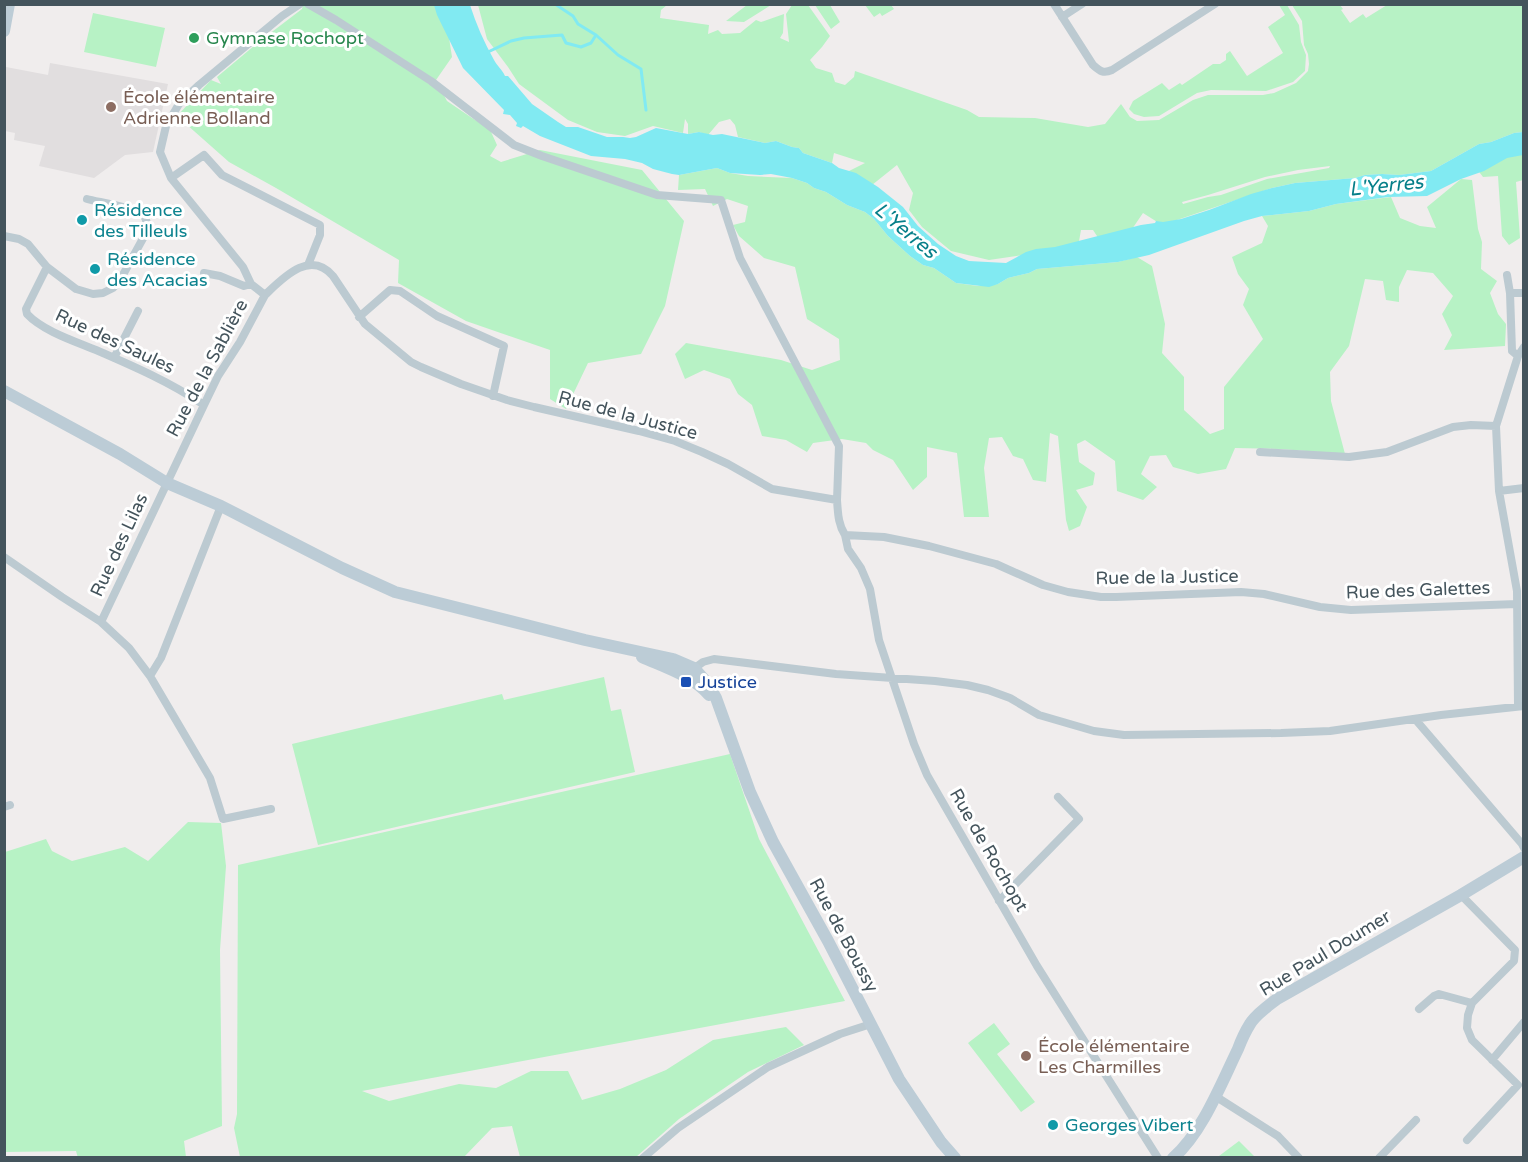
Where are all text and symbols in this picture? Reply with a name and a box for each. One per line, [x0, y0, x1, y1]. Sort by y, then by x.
place label: Gymnase Rochopt [206, 27, 364, 49]
marker: Gymnase Rochopt [187, 31, 201, 45]
place label: École élémentaire Adrienne Bolland [123, 86, 275, 129]
marker: École élémentaire Adrienne Bolland [104, 100, 118, 114]
water label: L'Yerres [1348, 170, 1426, 202]
water label: L'Yerres [869, 198, 943, 265]
place label: Résidence des Tilleuls [94, 199, 187, 242]
marker: Résidence des Tilleuls [75, 213, 89, 227]
place label: Résidence des Acacias [107, 248, 208, 291]
marker: Résidence des Acacias [88, 262, 102, 276]
street label: Rue de la Sablière [161, 295, 253, 441]
street label: Rue des Saules [52, 304, 178, 378]
street label: Rue de la Justice [556, 386, 700, 444]
street label: Rue des Lilas [85, 490, 153, 600]
street label: Rue de la Justice [1095, 565, 1239, 589]
street label: Rue des Galettes [1345, 576, 1491, 604]
place label: Justice [698, 671, 757, 693]
marker: Justice [679, 675, 693, 689]
street label: Rue de Rochopt [945, 785, 1033, 915]
street label: Rue de Boussy [805, 874, 883, 996]
street label: Rue Paul Doumer [1255, 905, 1395, 1001]
place label: École élémentaire Les Charmilles [1038, 1035, 1190, 1078]
marker: École élémentaire Les Charmilles [1019, 1049, 1033, 1063]
place label: Georges Vibert [1065, 1114, 1193, 1136]
marker: Georges Vibert [1046, 1118, 1060, 1132]

